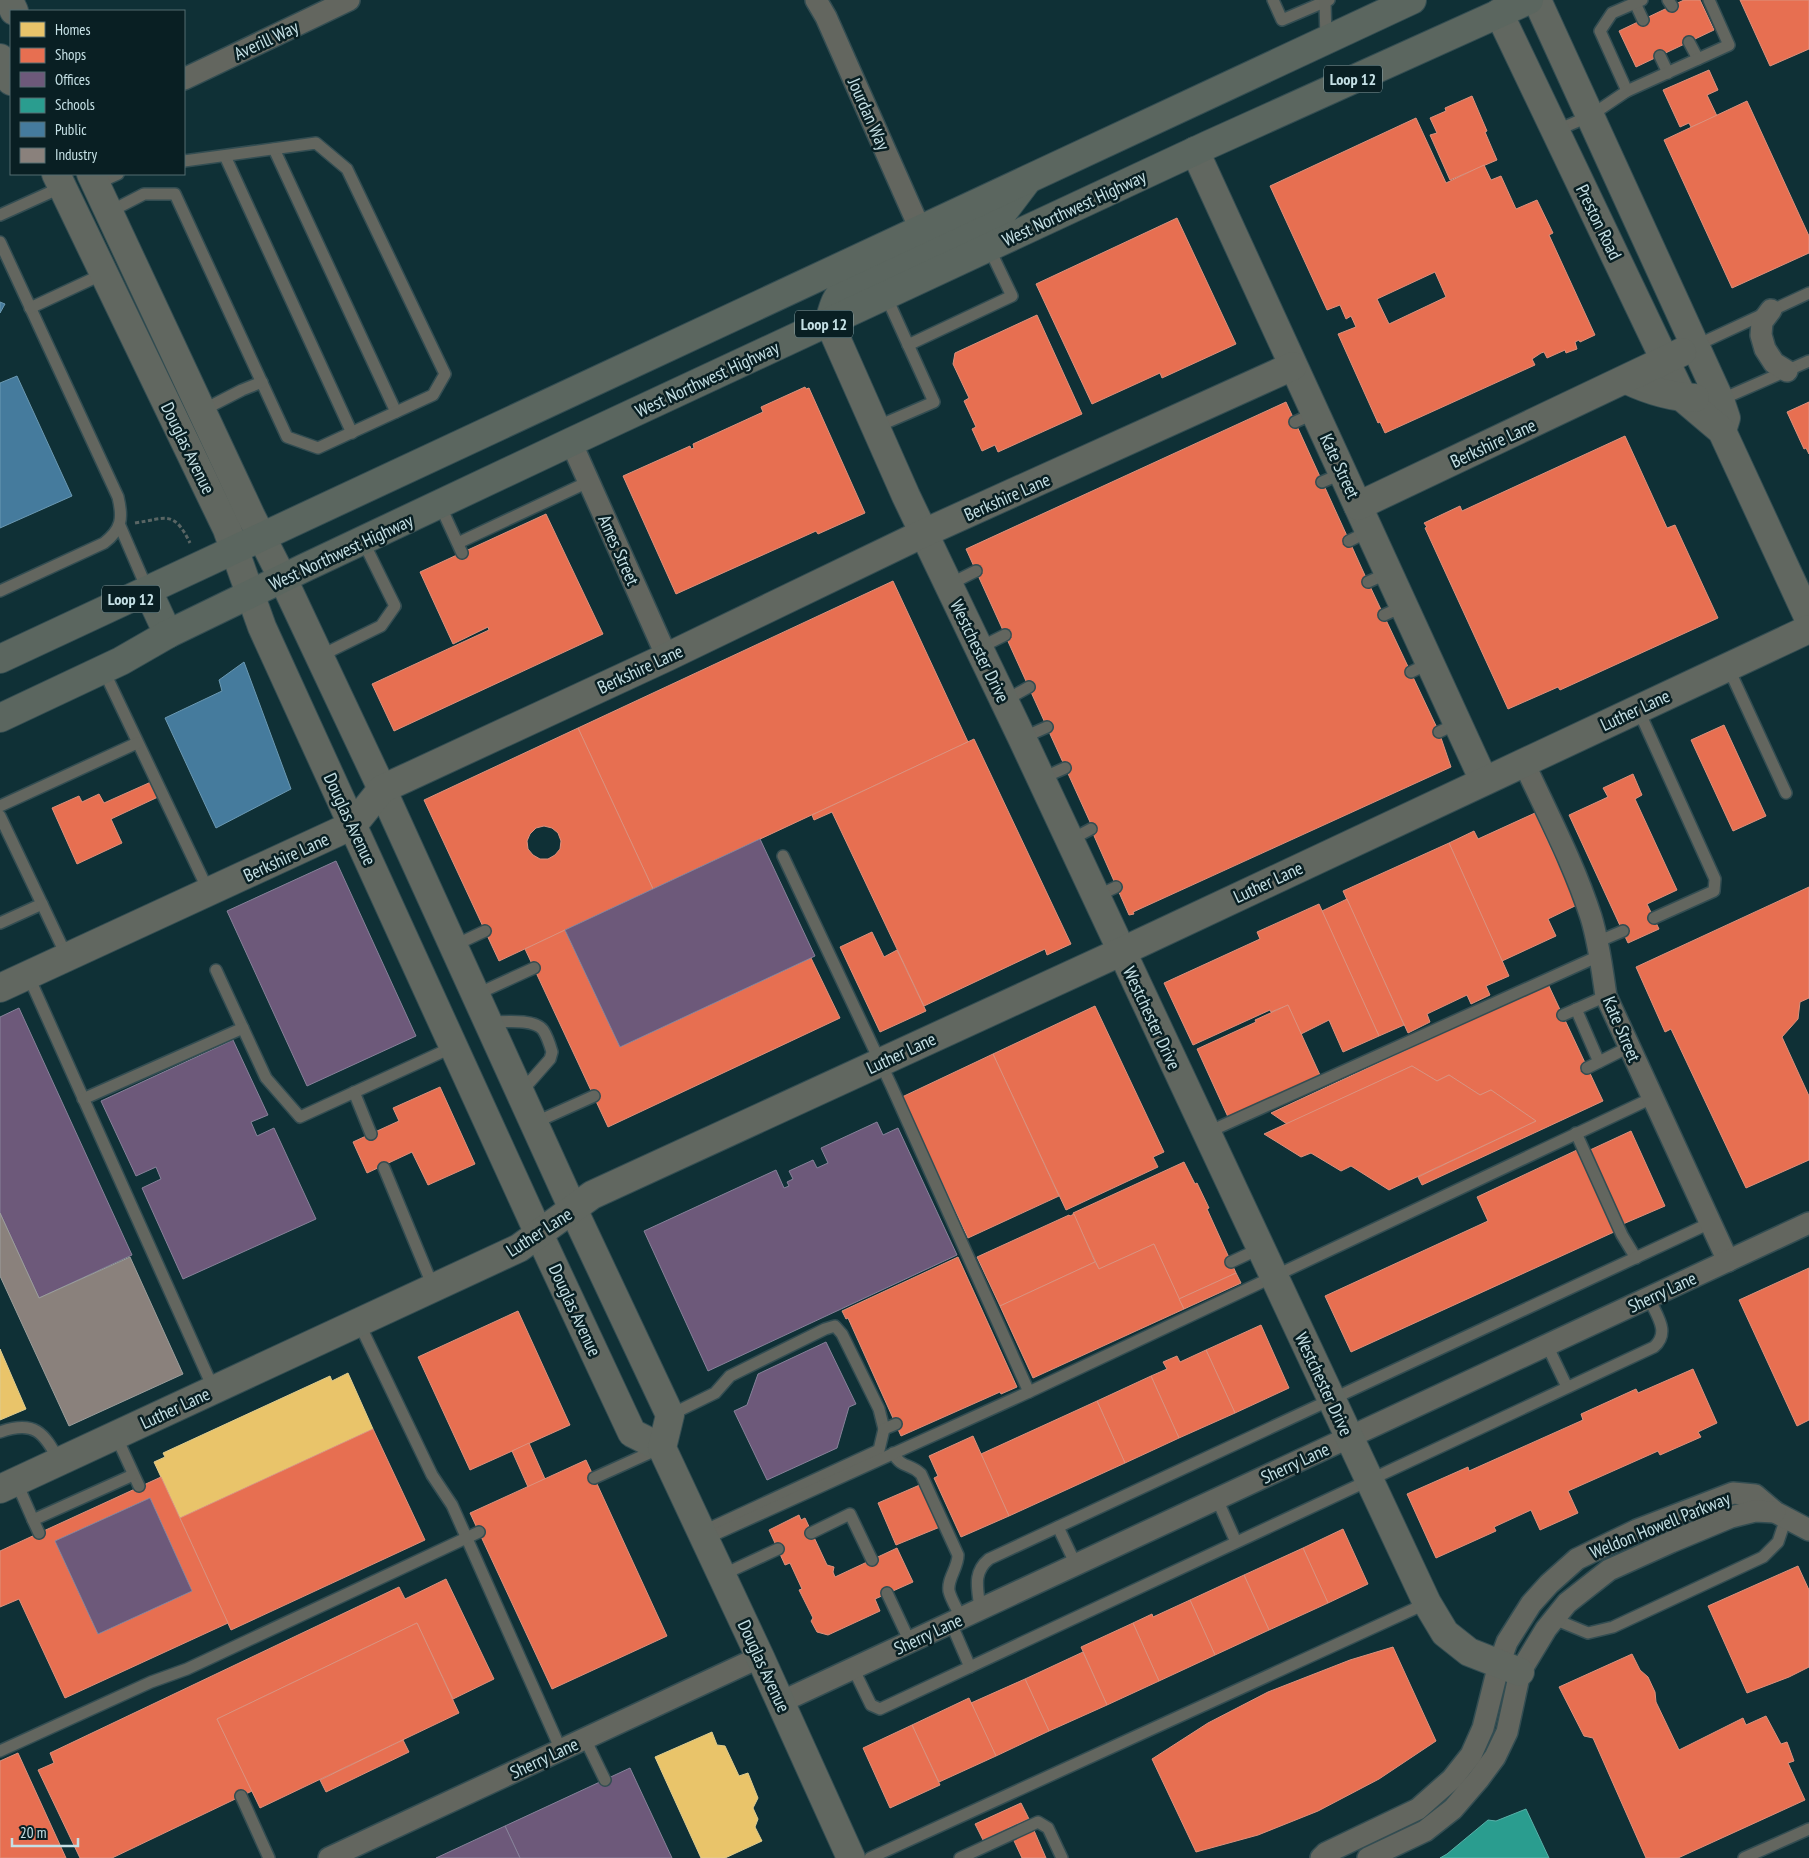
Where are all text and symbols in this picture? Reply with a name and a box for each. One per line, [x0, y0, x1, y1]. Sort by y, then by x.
legend [10, 10, 185, 175]
street label: Averill Way [230, 15, 302, 65]
text: Homes [55, 20, 91, 39]
text: Shops [55, 45, 86, 64]
road number: Loop 12 [1324, 66, 1382, 92]
text: Offices [55, 70, 90, 89]
street label: Jourdan Way [842, 73, 895, 154]
text: Schools [55, 95, 95, 114]
text: Public [55, 120, 87, 139]
text: Industry [55, 145, 97, 164]
street label: West Northwest Highway [998, 165, 1150, 251]
street label: Preston Road [1571, 181, 1627, 263]
road number: Loop 12 [795, 310, 853, 338]
street label: West Northwest Highway [631, 336, 783, 422]
street label: Douglas Avenue [156, 398, 220, 498]
street label: Berkshire Lane [1447, 413, 1539, 473]
street label: Kate Street [1315, 430, 1365, 502]
street label: Berkshire Lane [960, 468, 1054, 526]
street label: West Northwest Highway [265, 509, 417, 595]
street label: Ames Street [593, 511, 645, 589]
road number: Loop 12 [102, 586, 160, 612]
street label: Westchester Drive [945, 596, 1015, 706]
street label: Berkshire Lane [594, 639, 686, 699]
street label: Luther Lane [1597, 684, 1673, 736]
street label: Douglas Avenue [319, 769, 381, 869]
street label: Berkshire Lane [240, 827, 332, 887]
street label: Luther Lane [1230, 856, 1306, 908]
street label: Westchester Drive [1118, 963, 1186, 1073]
street label: Kate Street [1598, 993, 1646, 1065]
street label: Luther Lane [863, 1027, 939, 1079]
street label: Luther Lane [502, 1202, 576, 1262]
street label: Douglas Avenue [544, 1260, 606, 1360]
street label: Sherry Lane [1624, 1266, 1700, 1318]
street label: Westchester Drive [1290, 1329, 1358, 1439]
street label: Luther Lane [137, 1382, 213, 1434]
street label: Sherry Lane [1257, 1437, 1333, 1489]
street label: Weldon Howell Parkway [1587, 1486, 1734, 1564]
street label: Sherry Lane [890, 1608, 966, 1660]
street label: Douglas Avenue [733, 1616, 795, 1716]
street label: Sherry Lane [506, 1732, 582, 1784]
scale bar [12, 1816, 79, 1848]
text: 20 m [20, 1823, 46, 1842]

